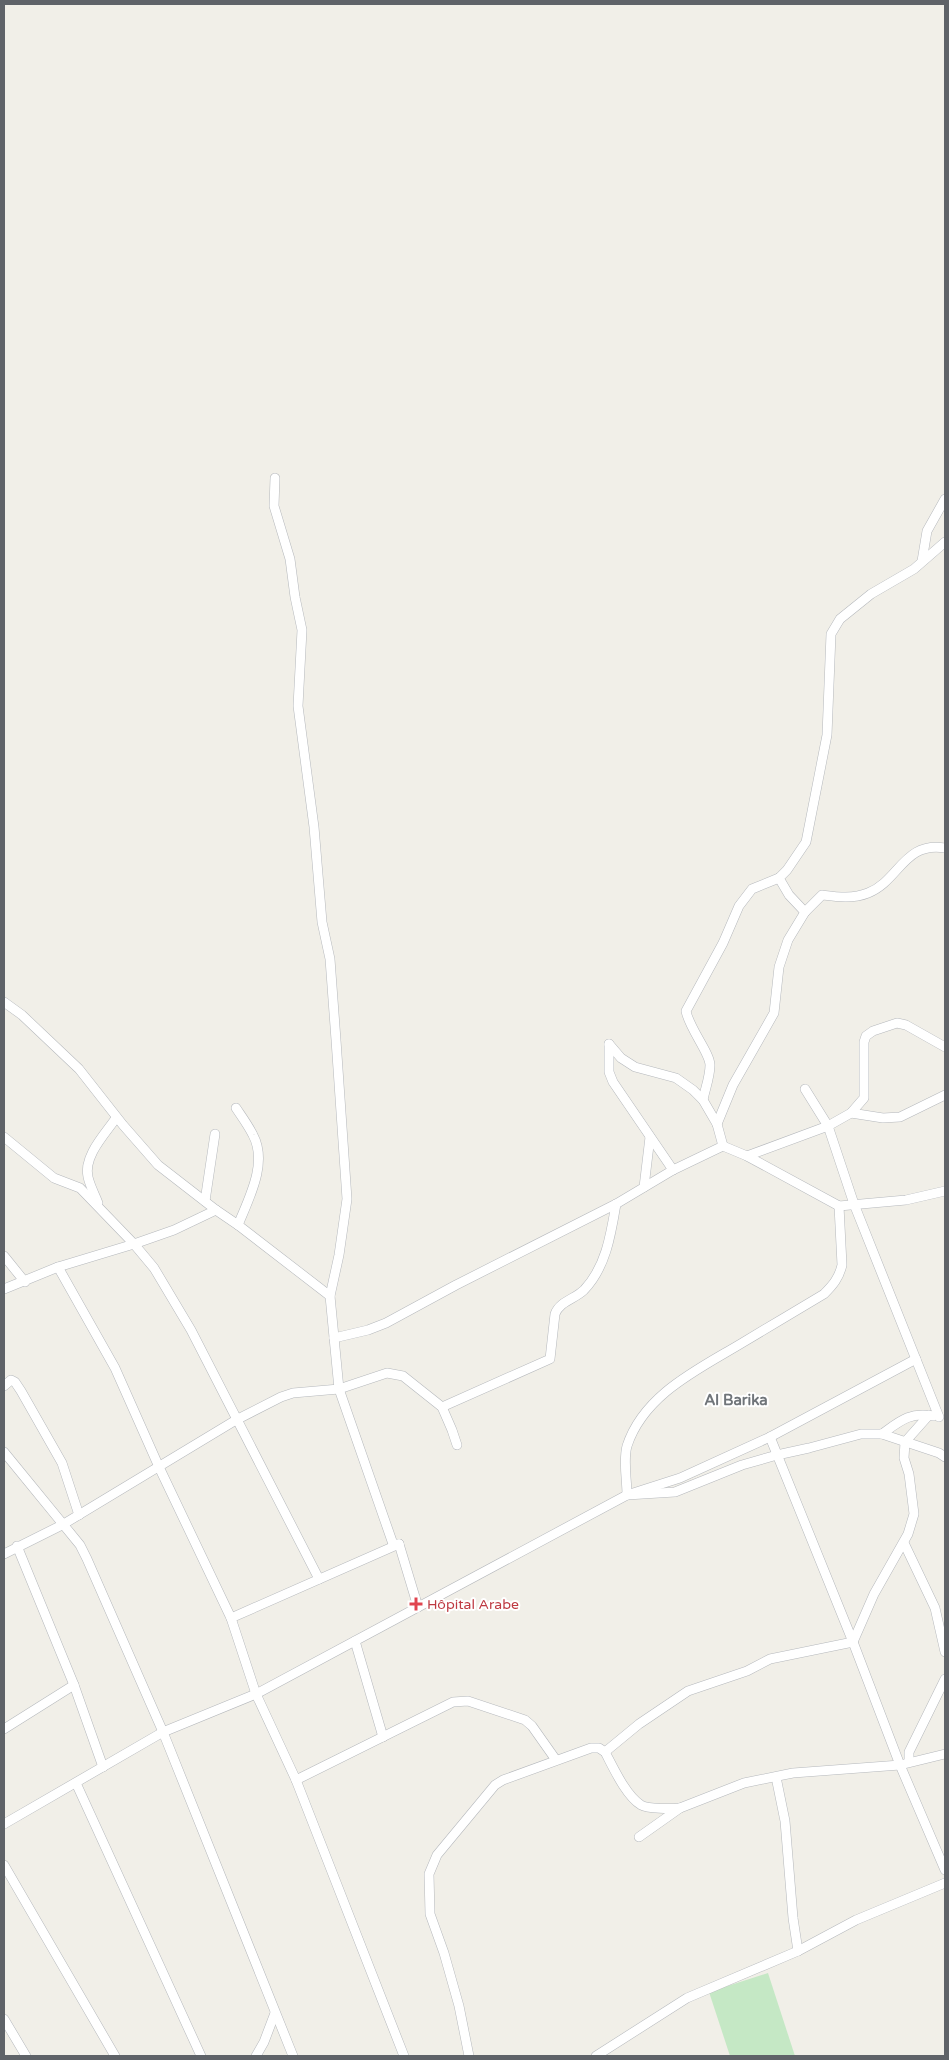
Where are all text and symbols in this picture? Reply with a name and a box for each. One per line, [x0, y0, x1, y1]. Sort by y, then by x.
district label: Al Barika [704, 1391, 768, 1409]
place label: Hôpital Arabe [427, 1596, 519, 1613]
marker: Hôpital Arabe [409, 1597, 423, 1611]

